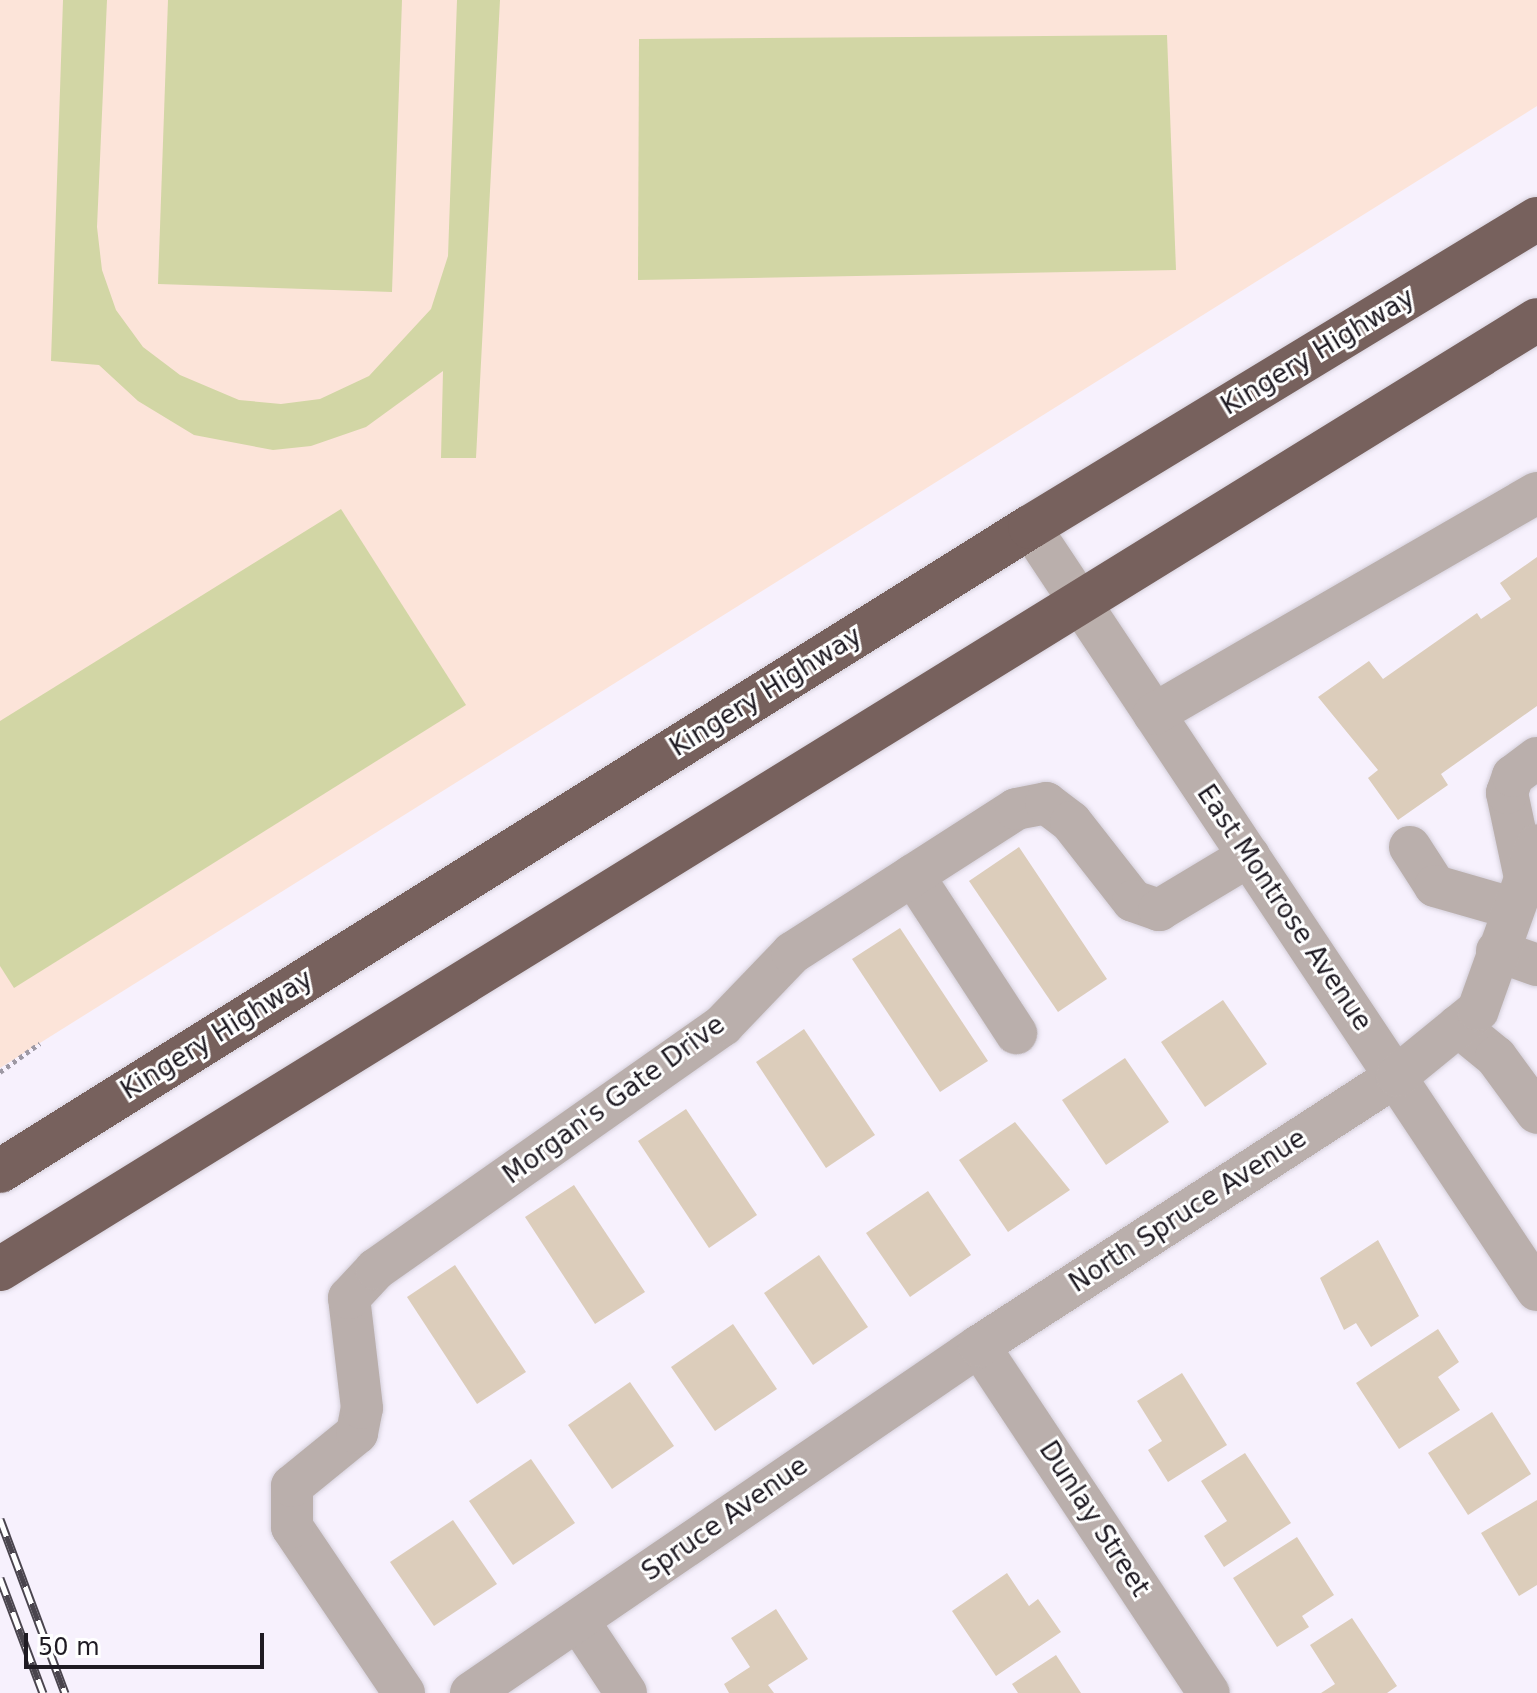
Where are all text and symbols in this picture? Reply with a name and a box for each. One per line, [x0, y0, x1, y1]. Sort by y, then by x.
street label: Kingery Highway [1216, 282, 1420, 422]
street label: Kingery Highway [664, 620, 868, 764]
street label: East Montrose Avenue [1190, 779, 1378, 1037]
street label: Kingery Highway [115, 963, 319, 1107]
street label: Morgan's Gate Drive [497, 1009, 731, 1191]
street label: North Spruce Avenue [1064, 1123, 1312, 1299]
street label: Dunlay Street [1032, 1436, 1156, 1602]
street label: Spruce Avenue [636, 1450, 814, 1588]
scale bar [28, 1617, 268, 1667]
text: 50 m [38, 1633, 100, 1661]

